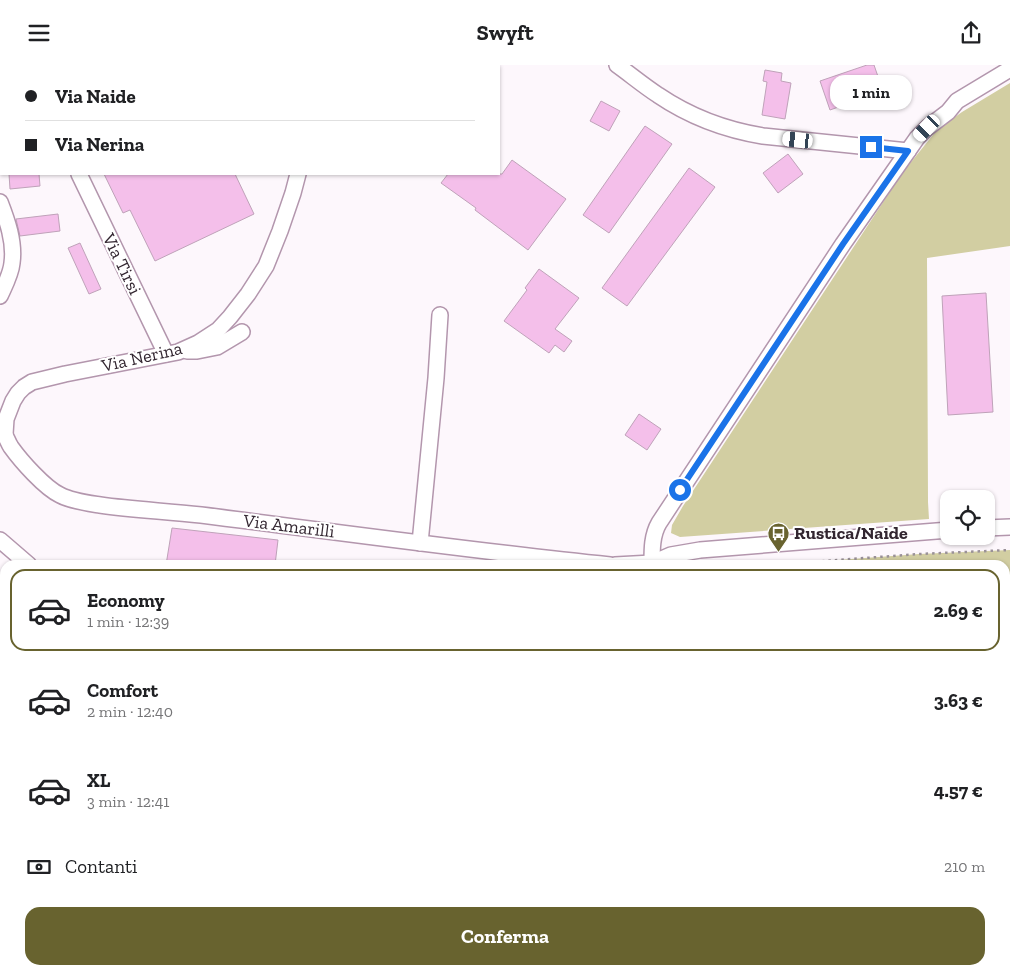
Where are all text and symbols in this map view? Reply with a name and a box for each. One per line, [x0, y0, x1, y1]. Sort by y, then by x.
icon: menu [25, 19, 53, 47]
text: Swyft [477, 19, 533, 46]
icon: share [957, 19, 985, 47]
callout: 1 min [830, 74, 912, 109]
text: 1 min [852, 83, 890, 102]
text: Via Naide [55, 85, 136, 108]
car [911, 112, 942, 144]
car [782, 131, 813, 149]
text: Via Nerina [55, 133, 144, 156]
route end [860, 136, 882, 158]
street label: Via Tirsi [97, 229, 146, 298]
street label: Via Nerina [99, 337, 185, 377]
route start [669, 479, 691, 501]
map controls [940, 490, 995, 545]
button: locate [940, 490, 995, 545]
street label: Via Amarilli [241, 509, 336, 543]
bus stop icon: Rustica/Naide [766, 521, 790, 552]
place label: Rustica/Naide [794, 522, 908, 544]
icon: car [27, 588, 72, 633]
text: Economy [87, 589, 165, 612]
text: 2.69 € [934, 599, 983, 622]
text: 1 min · 12:39 [87, 612, 169, 631]
icon: car [27, 678, 72, 723]
text: Comfort [87, 679, 158, 702]
text: 3.63 € [934, 689, 983, 712]
text: 2 min · 12:40 [87, 702, 173, 721]
icon: car [27, 768, 72, 813]
text: XL [87, 769, 110, 792]
text: 4.57 € [934, 779, 983, 802]
text: 3 min · 12:41 [87, 792, 169, 811]
icon: cash [25, 853, 53, 881]
text: Contanti [65, 855, 137, 878]
text: 210 m [944, 857, 985, 876]
button: Conferma [25, 907, 985, 965]

